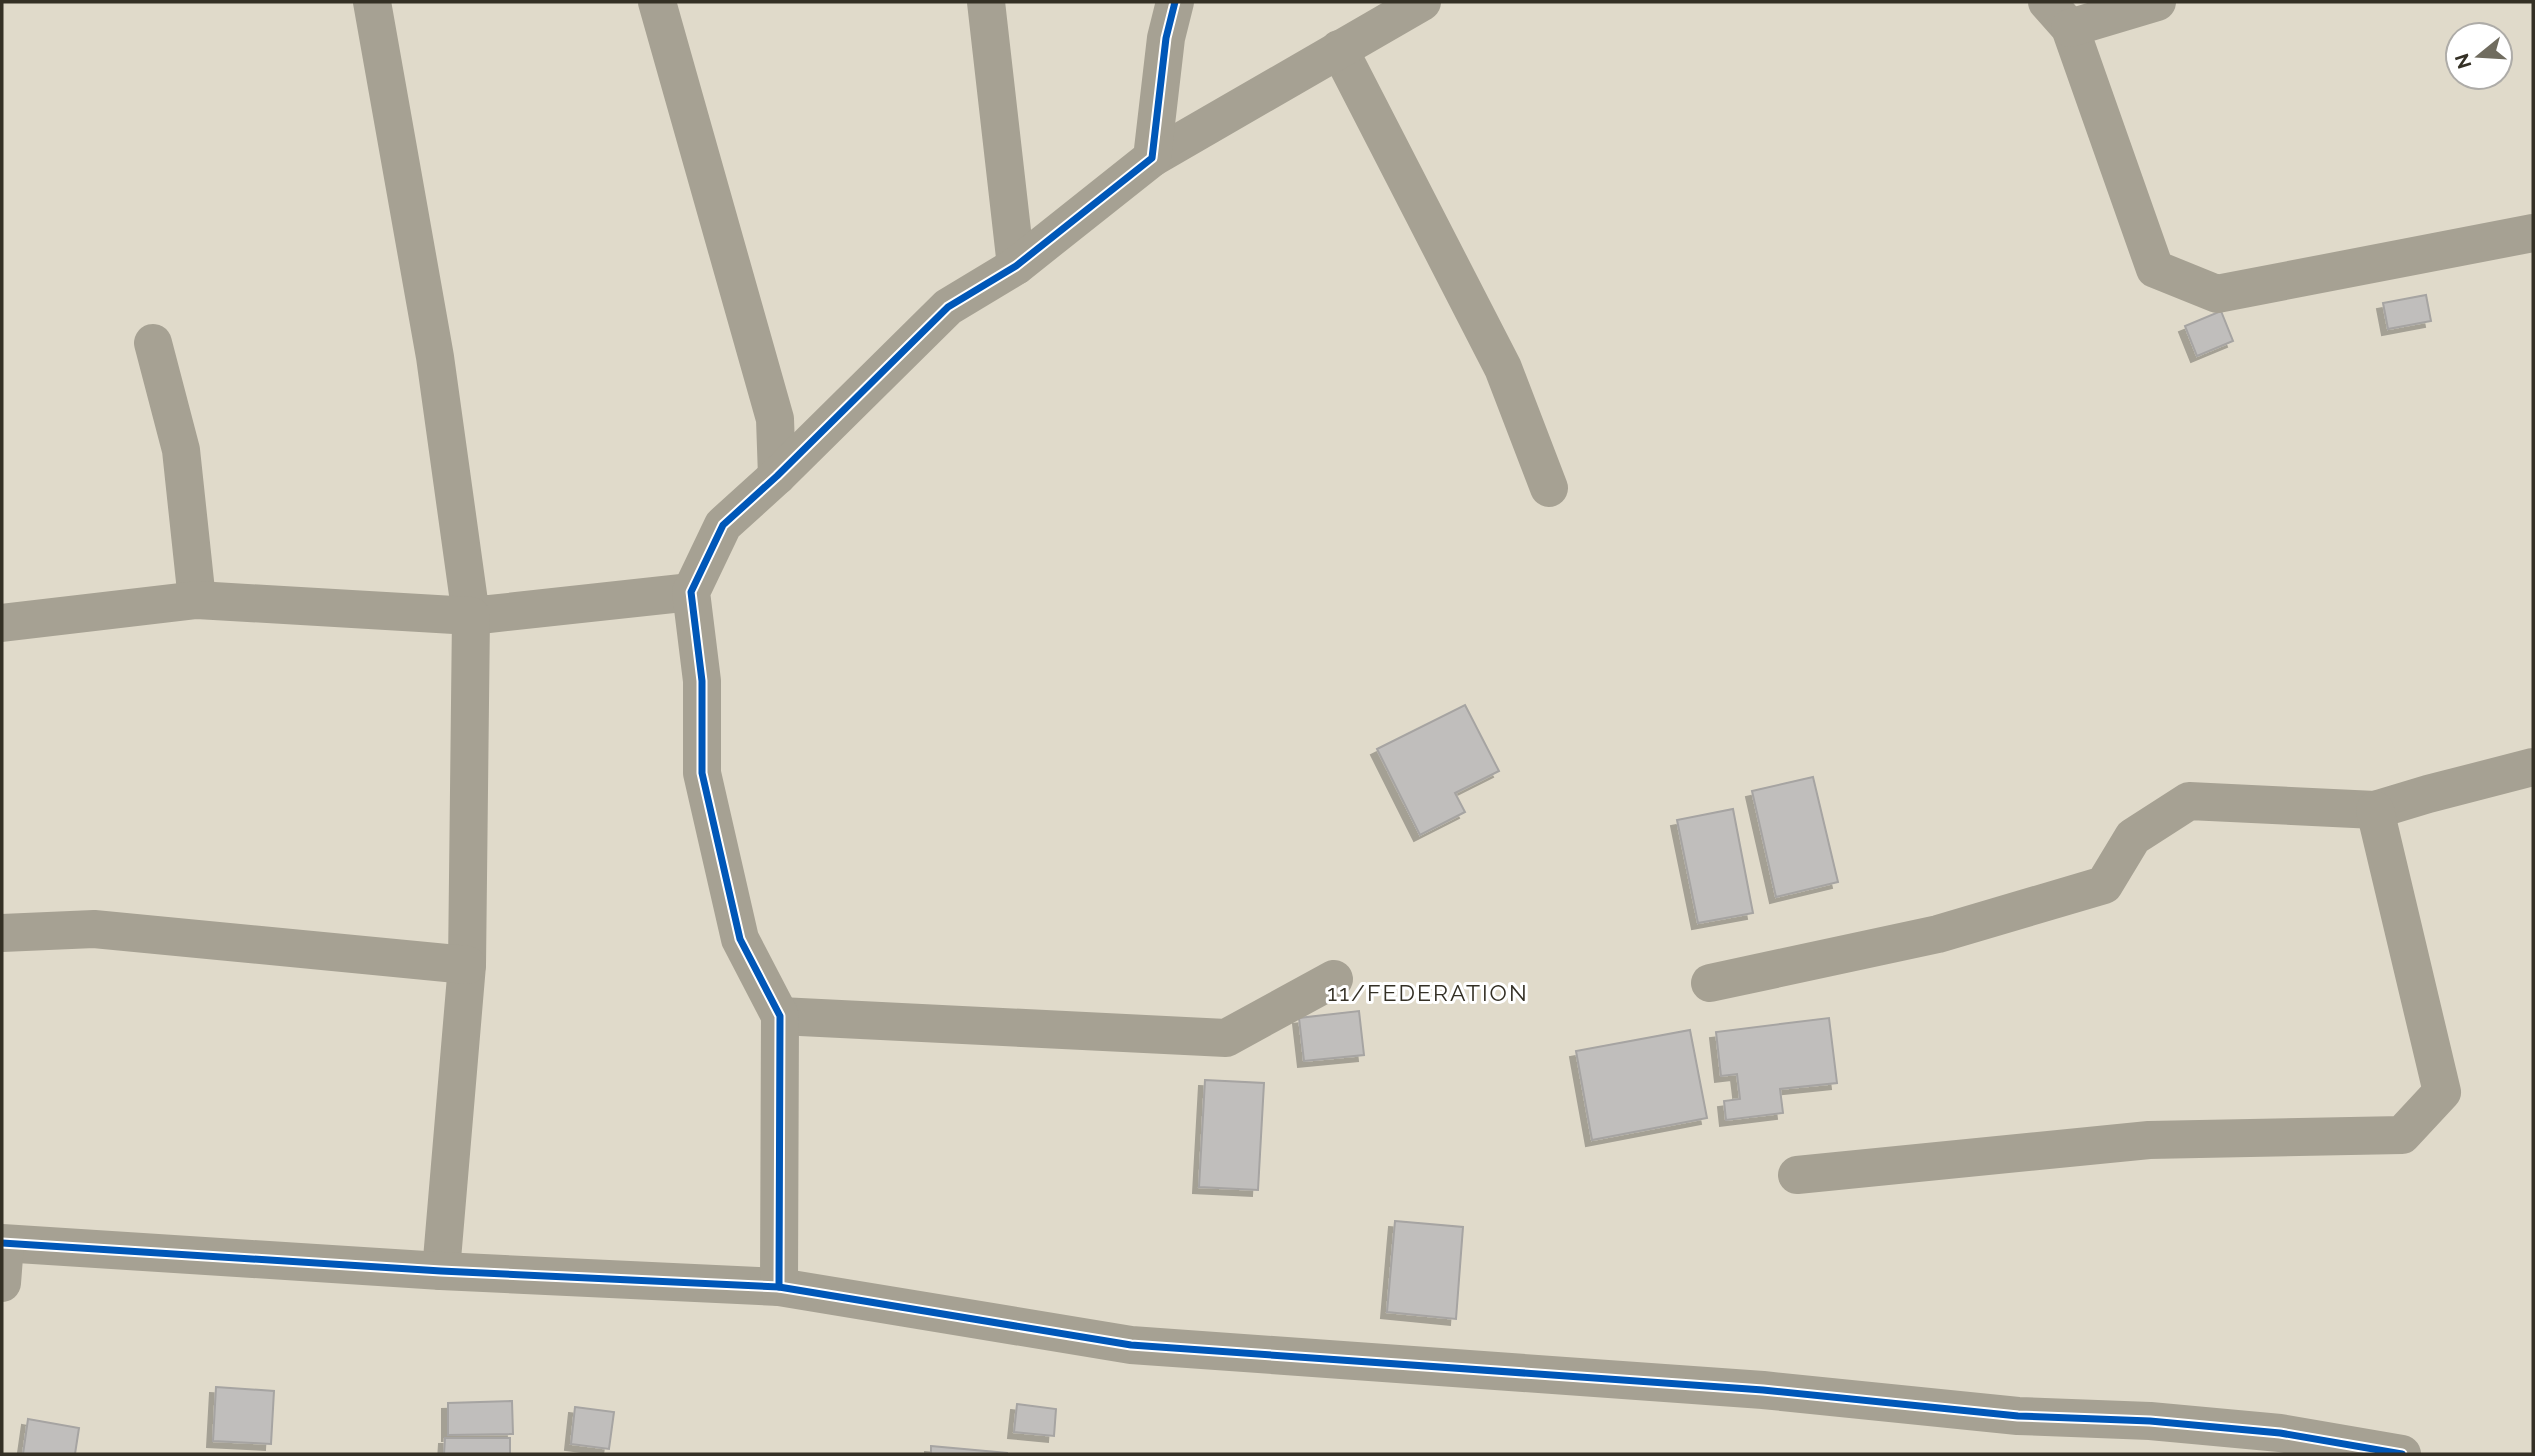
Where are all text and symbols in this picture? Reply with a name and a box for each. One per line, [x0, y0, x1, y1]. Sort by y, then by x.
north arrow [2444, 21, 2514, 91]
text: N [2450, 51, 2476, 72]
district label: 11/FEDERATION [1327, 979, 1529, 1006]

